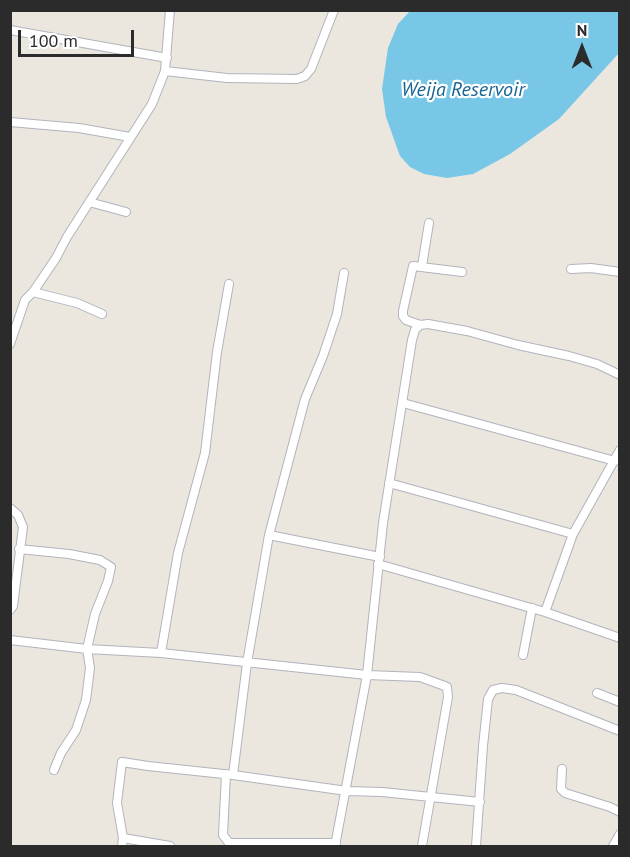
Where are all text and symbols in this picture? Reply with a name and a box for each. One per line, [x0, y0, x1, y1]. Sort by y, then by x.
scale bar [21, 18, 136, 56]
north arrow [552, 18, 612, 78]
text: N [577, 20, 587, 40]
text: 100 m [29, 29, 78, 52]
water label: Weija Reservoir [401, 78, 525, 102]

